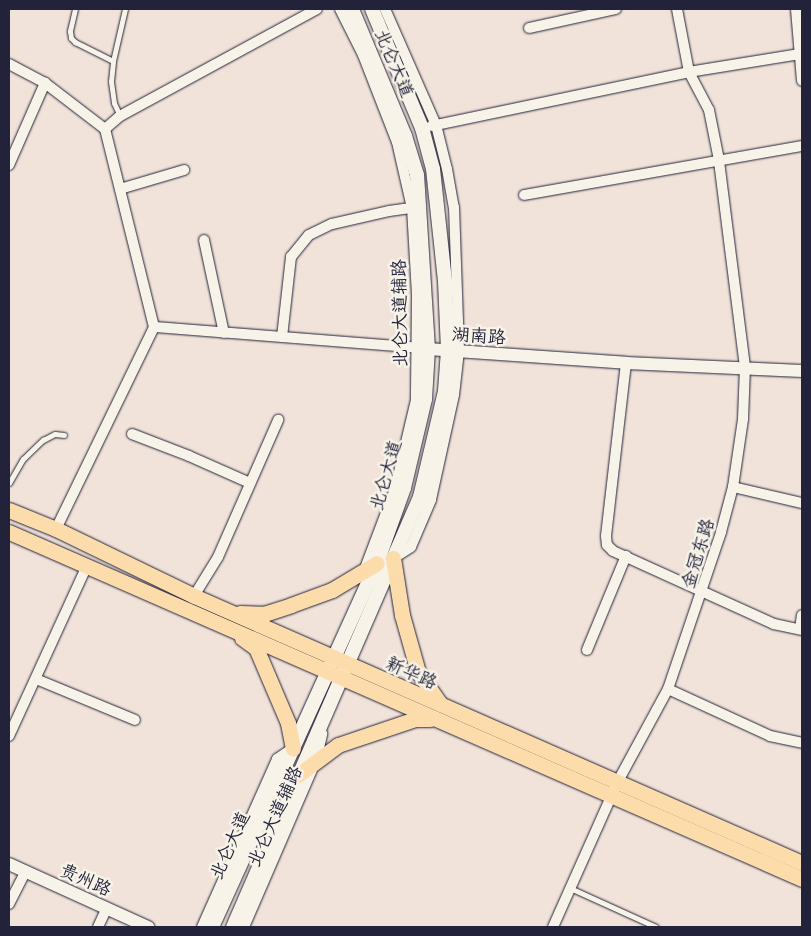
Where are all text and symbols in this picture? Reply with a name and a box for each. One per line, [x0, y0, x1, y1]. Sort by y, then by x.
street label: 北仑大道 [371, 26, 419, 100]
street label: 北仑大道辅路 [387, 259, 411, 367]
street label: 湖南路 [451, 322, 507, 348]
street label: 北仑大道 [365, 437, 405, 513]
street label: 金冠东路 [676, 515, 718, 591]
street label: 新华路 [383, 651, 441, 693]
street label: 北仑大道辅路 [242, 762, 306, 870]
street label: 北仑大道 [204, 808, 254, 882]
street label: 贵州路 [57, 858, 115, 900]

